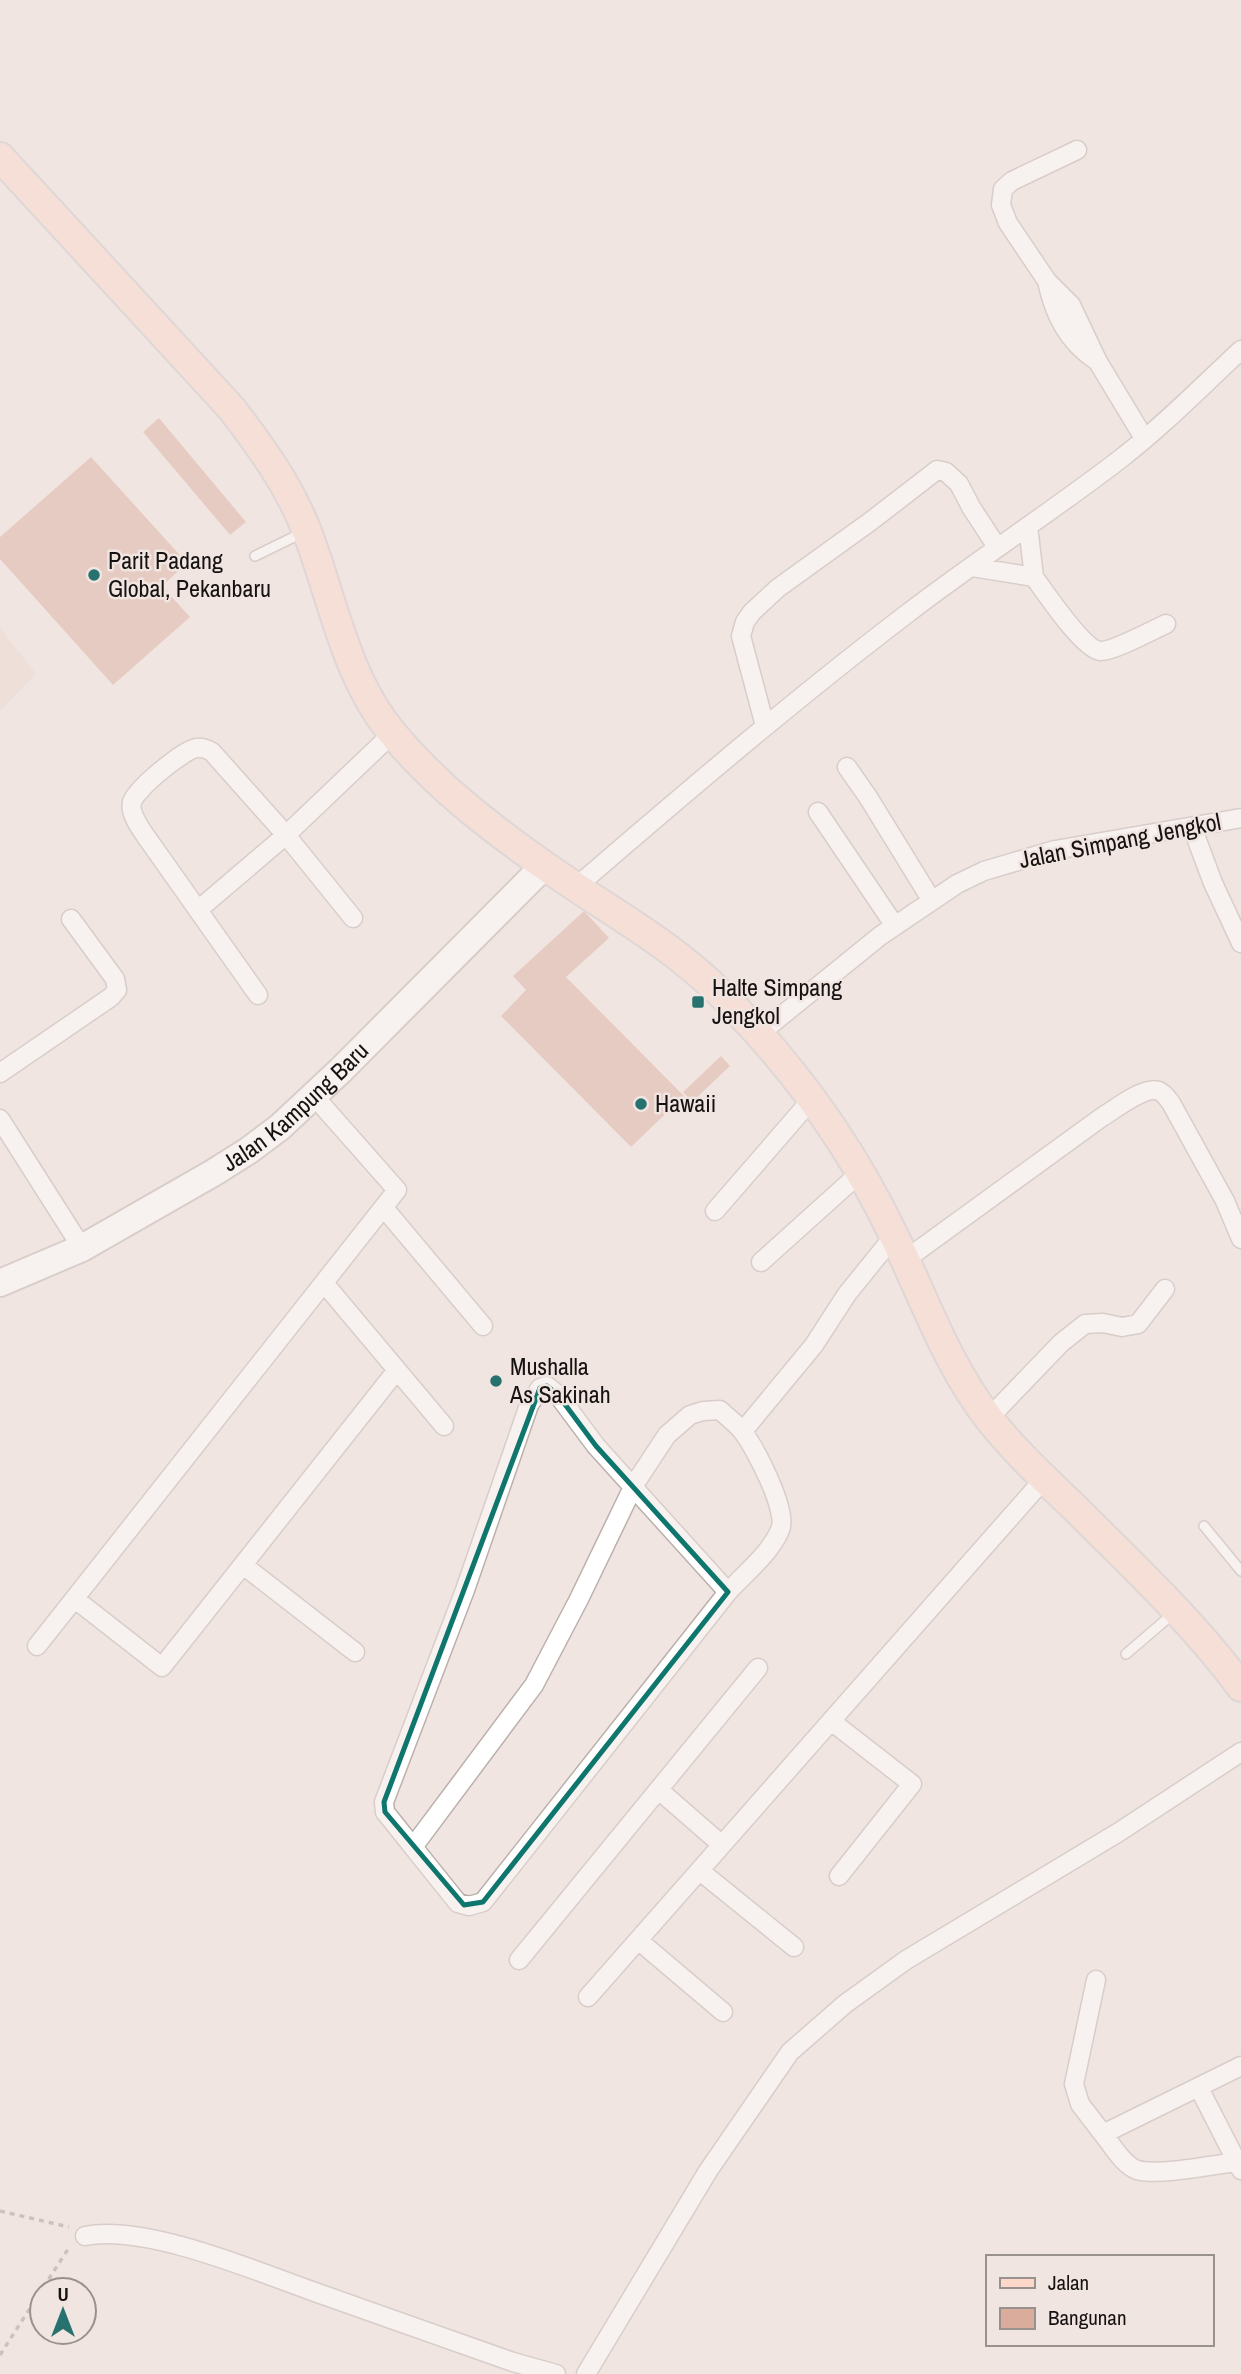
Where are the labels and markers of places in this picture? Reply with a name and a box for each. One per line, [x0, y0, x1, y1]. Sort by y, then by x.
place label: Parit Padang Global, Pekanbaru [108, 544, 271, 604]
marker: Parit Padang Global, Pekanbaru [86, 567, 102, 583]
place label: Halte Simpang Jengkol [712, 971, 842, 1031]
marker: Halte Simpang Jengkol [690, 994, 706, 1010]
place label: Hawaii [655, 1087, 716, 1119]
marker: Hawaii [633, 1096, 649, 1112]
place label: Mushalla As Sakinah [509, 1350, 611, 1410]
marker: Mushalla As Sakinah [488, 1373, 504, 1389]

